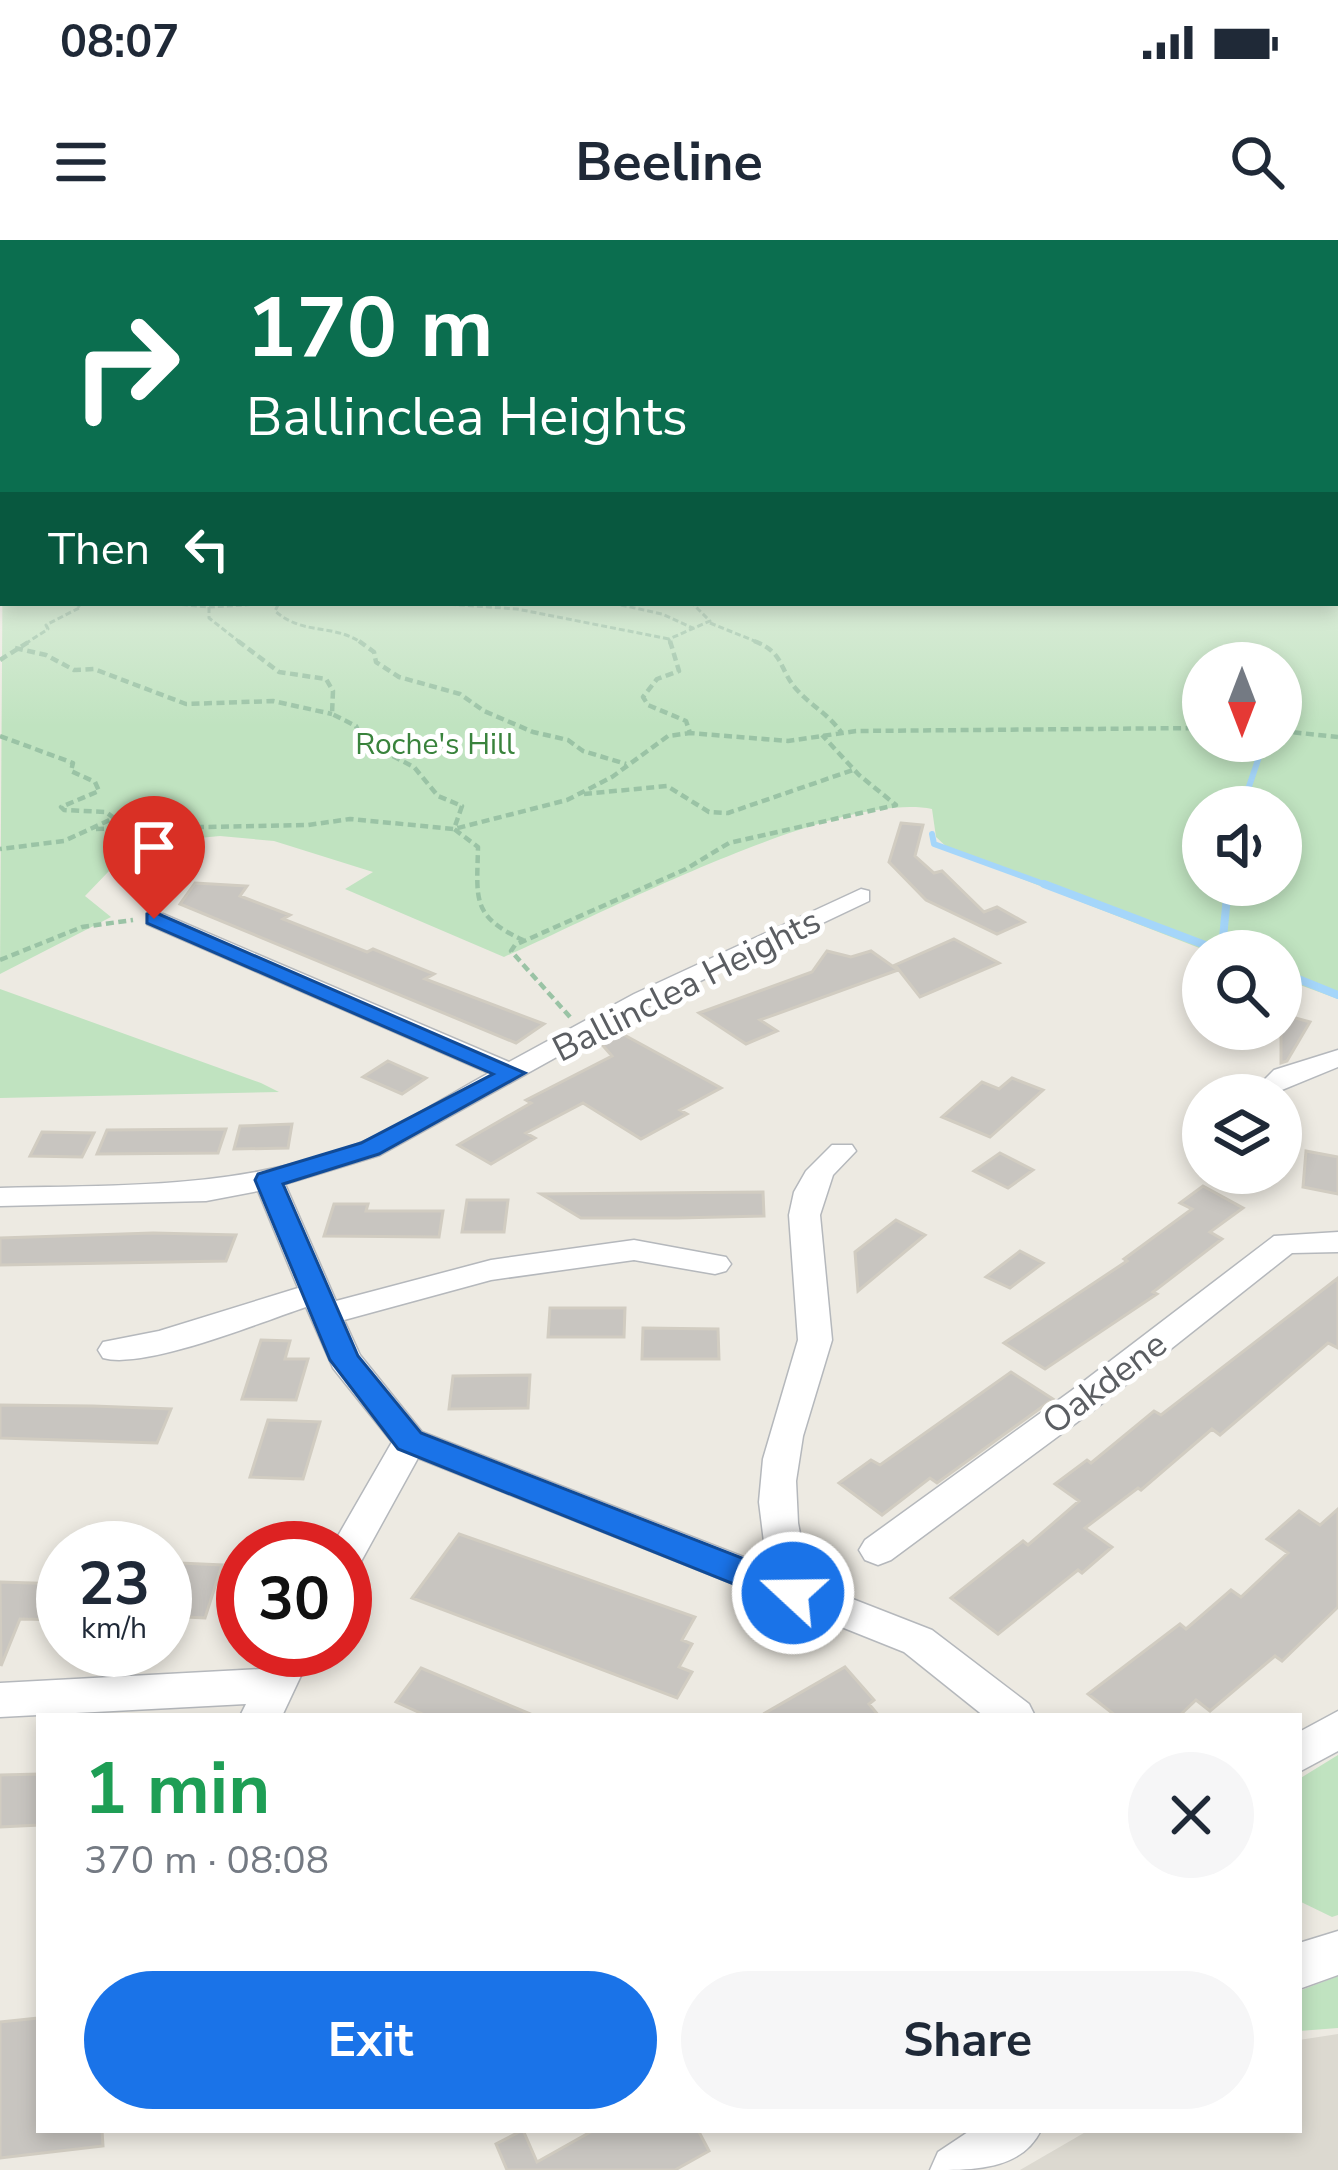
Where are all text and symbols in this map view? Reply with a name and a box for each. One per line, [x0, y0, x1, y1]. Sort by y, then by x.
text: 08:07 [60, 12, 179, 73]
text: Beeline [575, 125, 763, 199]
icon: menu [48, 129, 114, 195]
icon: search [1224, 129, 1290, 195]
text: 170 m [246, 271, 494, 386]
icon: right [48, 288, 204, 444]
text: Ballinclea Heights [246, 380, 688, 454]
icon: left [174, 516, 240, 582]
text: Then [48, 519, 150, 580]
north arrow [1182, 642, 1302, 762]
map controls [1182, 642, 1302, 1194]
park label: Roche's Hill [355, 724, 515, 765]
button: sound [1182, 786, 1302, 906]
pin [103, 796, 205, 919]
icon: arrive [121, 814, 187, 880]
street label: Ballinclea Heights [544, 897, 829, 1074]
button: search [1182, 930, 1302, 1050]
button: layers [1182, 1074, 1302, 1194]
street label: Oakdene [1033, 1320, 1177, 1446]
speed limit sign: 30 [216, 1521, 372, 1677]
position arrow [730, 1530, 856, 1656]
text: 23 [78, 1543, 150, 1625]
text: km/h [81, 1608, 147, 1649]
text: 1 min [84, 1740, 270, 1838]
button: close [1128, 1752, 1254, 1878]
text: 370 m · 08:08 [84, 1834, 329, 1887]
button: Exit [84, 1971, 657, 2109]
button: Share [681, 1971, 1254, 2109]

